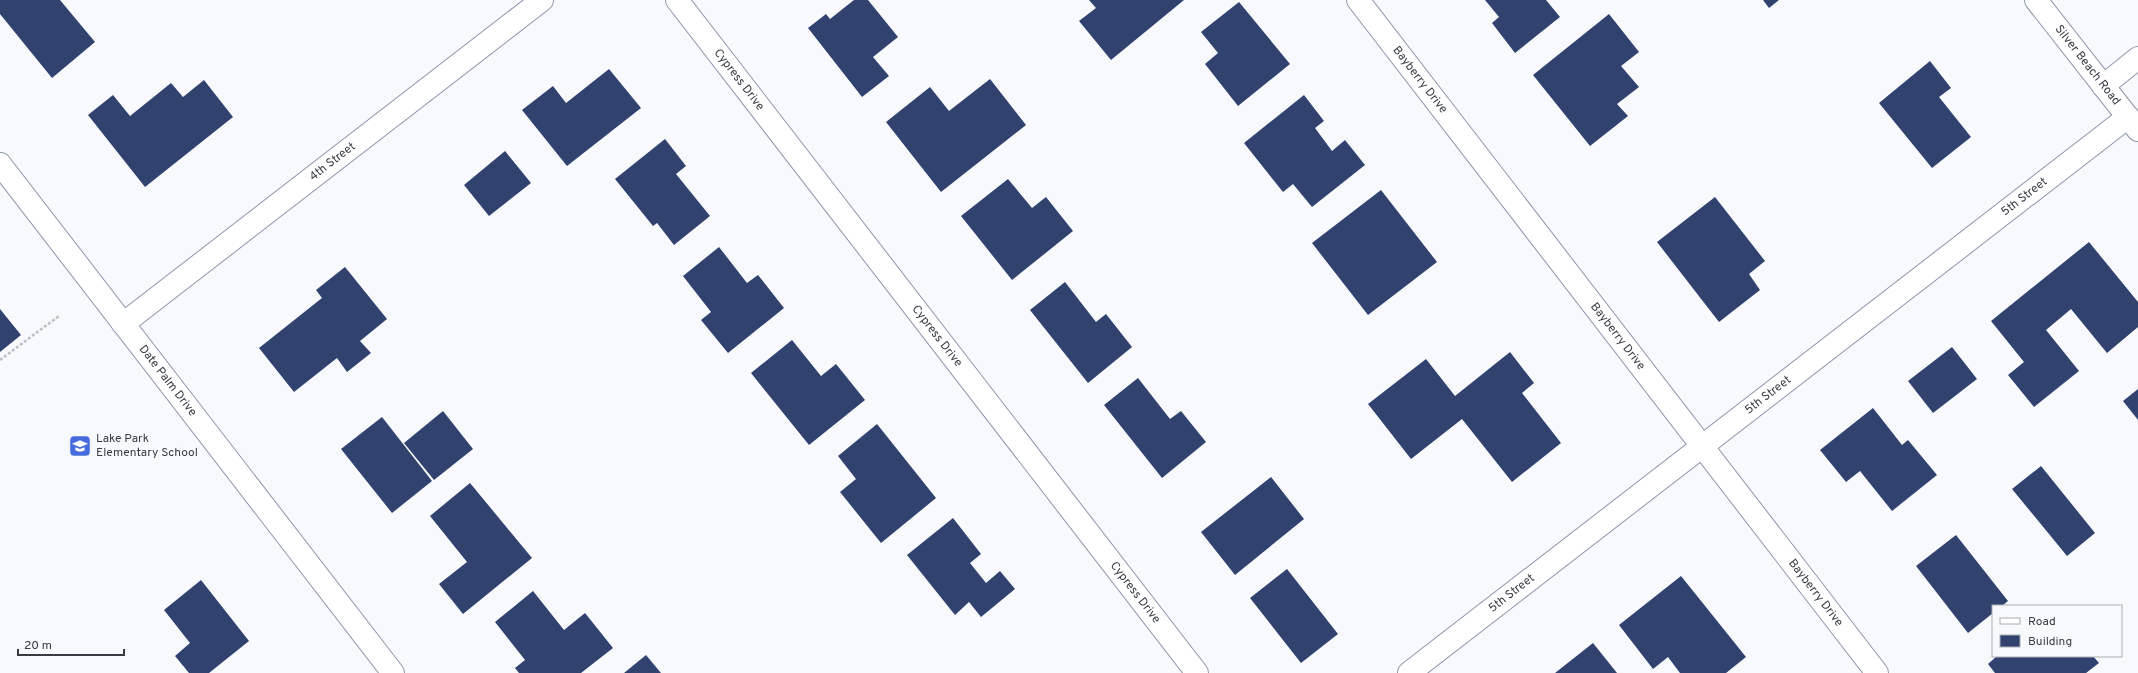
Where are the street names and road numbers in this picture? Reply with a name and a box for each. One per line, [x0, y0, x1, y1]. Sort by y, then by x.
street label: Silver Beach Road [2051, 22, 2124, 109]
street label: Bayberry Drive [1389, 43, 1451, 117]
street label: Cypress Drive [710, 46, 768, 114]
street label: 4th Street [306, 139, 359, 185]
street label: 5th Street [1998, 174, 2051, 220]
street label: Bayberry Drive [1586, 300, 1649, 374]
street label: Cypress Drive [908, 302, 966, 371]
street label: Date Palm Drive [135, 342, 200, 420]
street label: 5th Street [1742, 372, 1795, 418]
street label: Bayberry Drive [1784, 556, 1847, 630]
street label: Cypress Drive [1106, 558, 1164, 627]
street label: 5th Street [1485, 570, 1538, 616]

